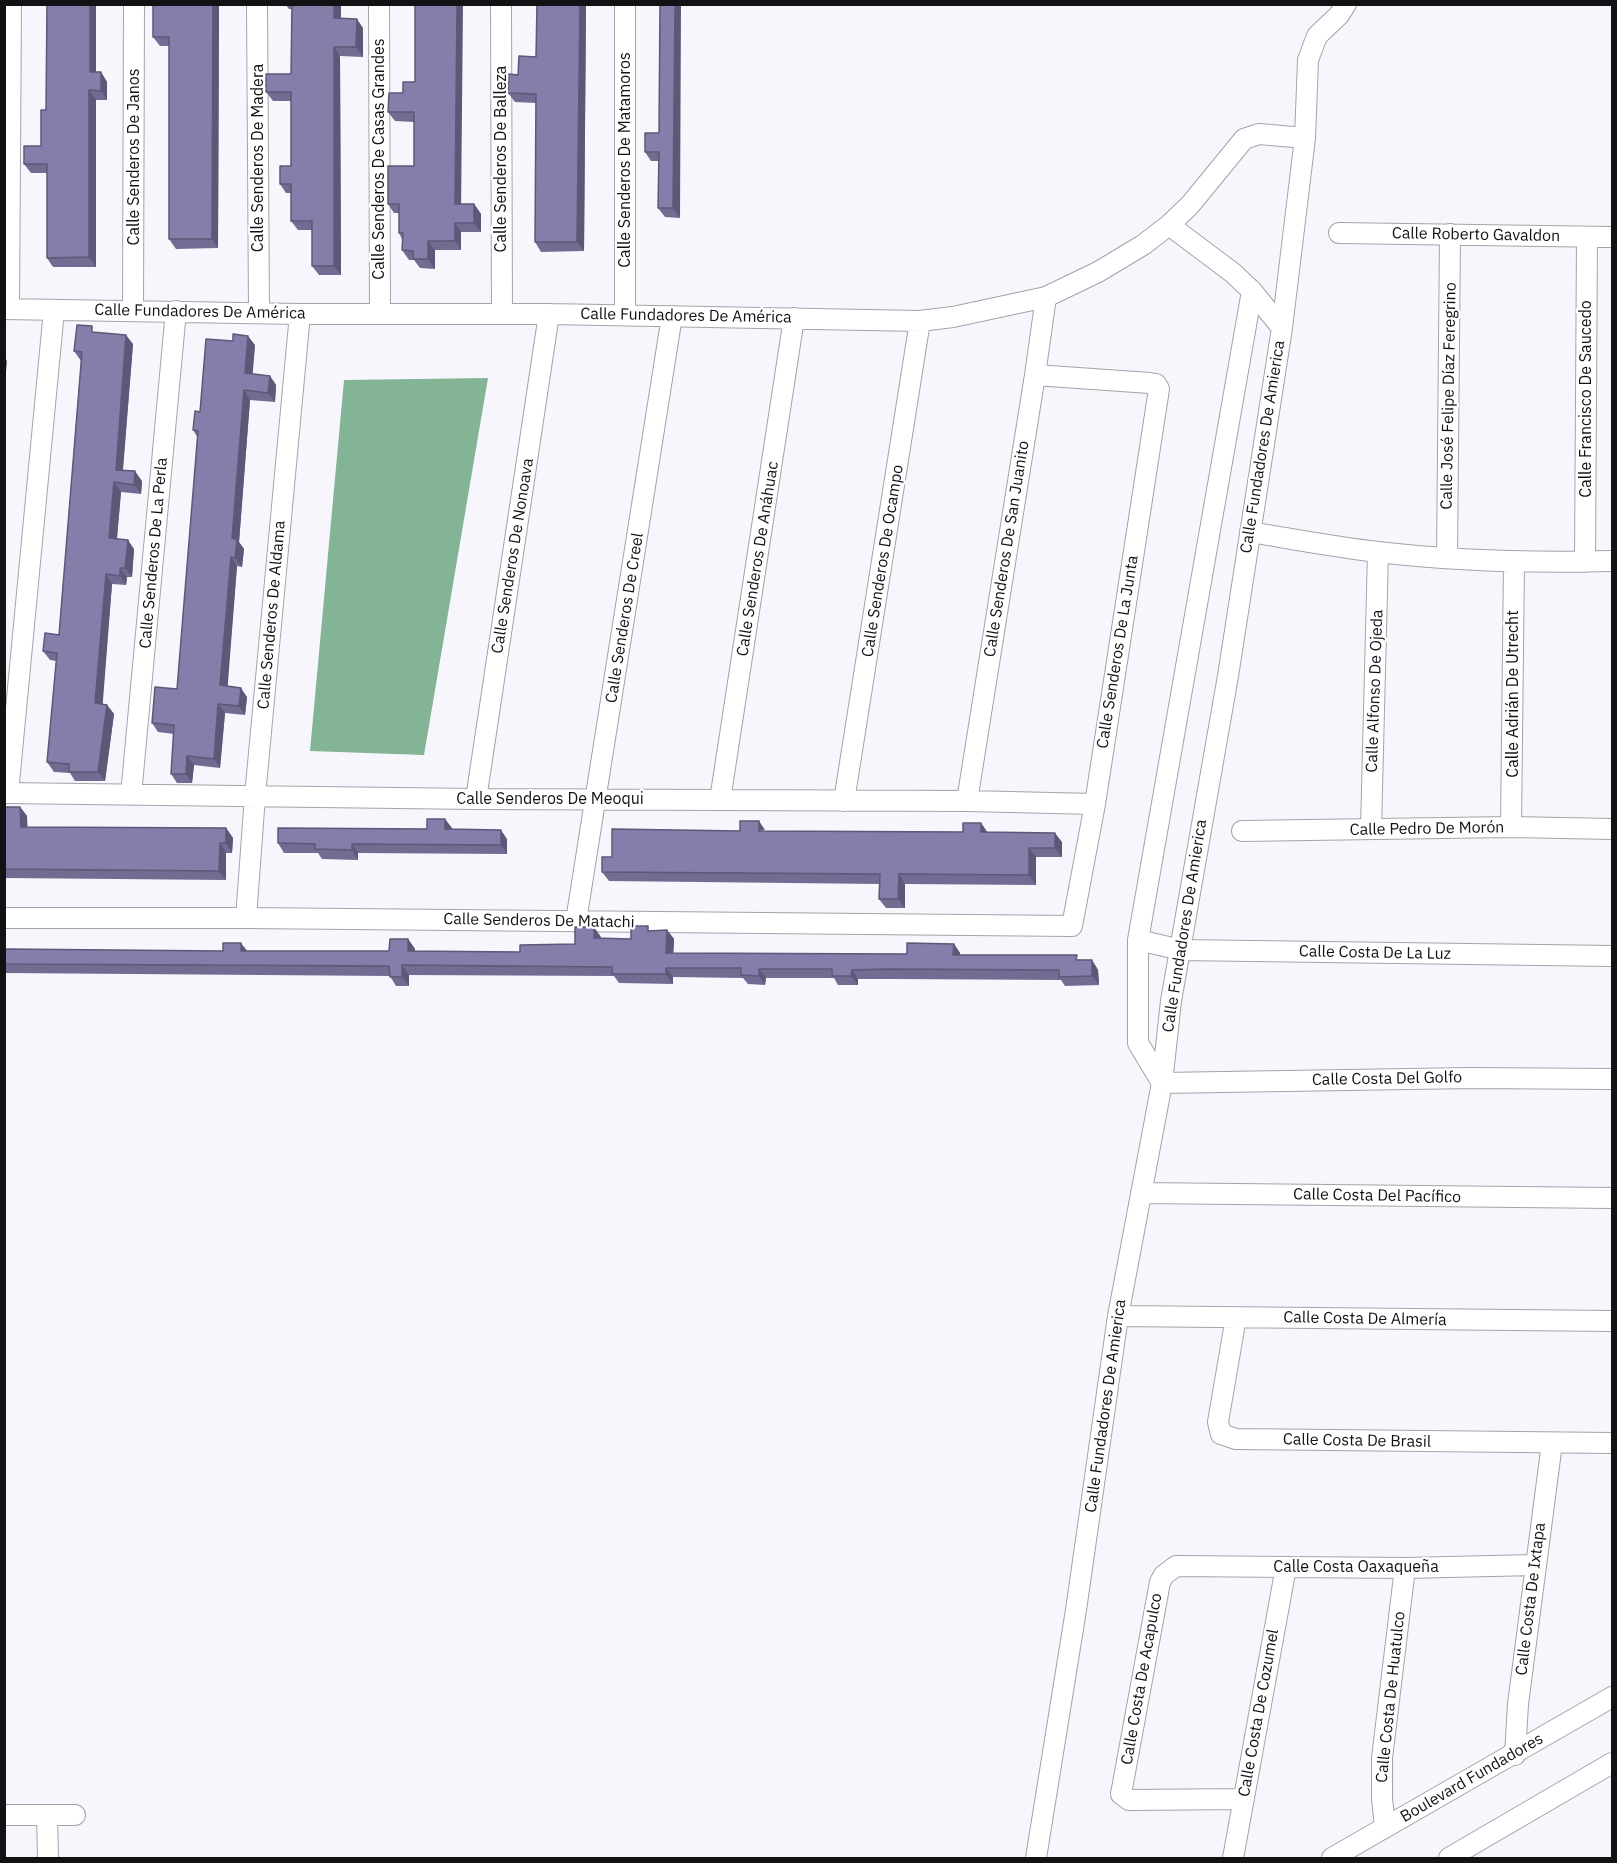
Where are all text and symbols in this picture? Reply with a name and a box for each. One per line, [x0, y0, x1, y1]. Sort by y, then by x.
street label: Calle Senderos De Casas Grandes [369, 38, 389, 280]
street label: Calle Senderos De Matamoros [615, 52, 635, 268]
street label: Calle Senderos De Madera [248, 64, 268, 252]
street label: Calle Senderos De Balleza [491, 66, 511, 252]
street label: Calle Senderos De Janos [124, 68, 144, 246]
street label: Calle Roberto Gavaldon [1392, 224, 1560, 246]
street label: Calle José Felipe Díaz Feregrino [1437, 282, 1461, 510]
street label: Calle Francisco De Saucedo [1576, 300, 1596, 498]
street label: Calle Fundadores De América [94, 301, 306, 323]
street label: Calle Fundadores De América [580, 305, 792, 327]
street label: Calle Fundadores De Amierica [1237, 339, 1289, 555]
street label: Calle Senderos De San Juanito [980, 440, 1034, 658]
street label: Calle Senderos De La Perla [136, 457, 172, 649]
street label: Calle Senderos De Nonoava [488, 457, 538, 655]
street label: Calle Senderos De Anáhuac [733, 460, 783, 658]
street label: Calle Senderos De Ocampo [858, 463, 908, 659]
street label: Calle Senderos De Aldama [254, 520, 290, 710]
street label: Calle Senderos De Creel [602, 531, 648, 705]
street label: Calle Senderos De La Junta [1093, 554, 1143, 750]
street label: Calle Alfonso De Ojeda [1363, 609, 1387, 773]
street label: Calle Adrián De Utrecht [1503, 610, 1523, 778]
street label: Calle Senderos De Meoqui [456, 789, 644, 809]
street label: Calle Fundadores De Amierica [1159, 818, 1211, 1034]
street label: Calle Pedro De Morón [1349, 818, 1505, 840]
street label: Calle Senderos De Matachi [443, 910, 635, 932]
street label: Calle Costa De La Luz [1299, 942, 1451, 964]
street label: Calle Costa Del Golfo [1312, 1068, 1462, 1090]
street label: Calle Costa Del Pacífico [1293, 1185, 1461, 1207]
street label: Calle Fundadores De Amierica [1082, 1298, 1130, 1514]
street label: Calle Costa De Almería [1283, 1308, 1447, 1330]
street label: Calle Costa De Brasil [1283, 1430, 1431, 1452]
street label: Calle Costa De Ixtapa [1512, 1521, 1550, 1677]
street label: Calle Costa Oaxaqueña [1273, 1557, 1439, 1577]
street label: Calle Costa De Acapulco [1117, 1592, 1167, 1766]
street label: Calle Costa De Huatulco [1372, 1610, 1410, 1784]
street label: Calle Costa De Cozumel [1235, 1628, 1283, 1798]
street label: Boulevard Fundadores [1397, 1729, 1547, 1827]

